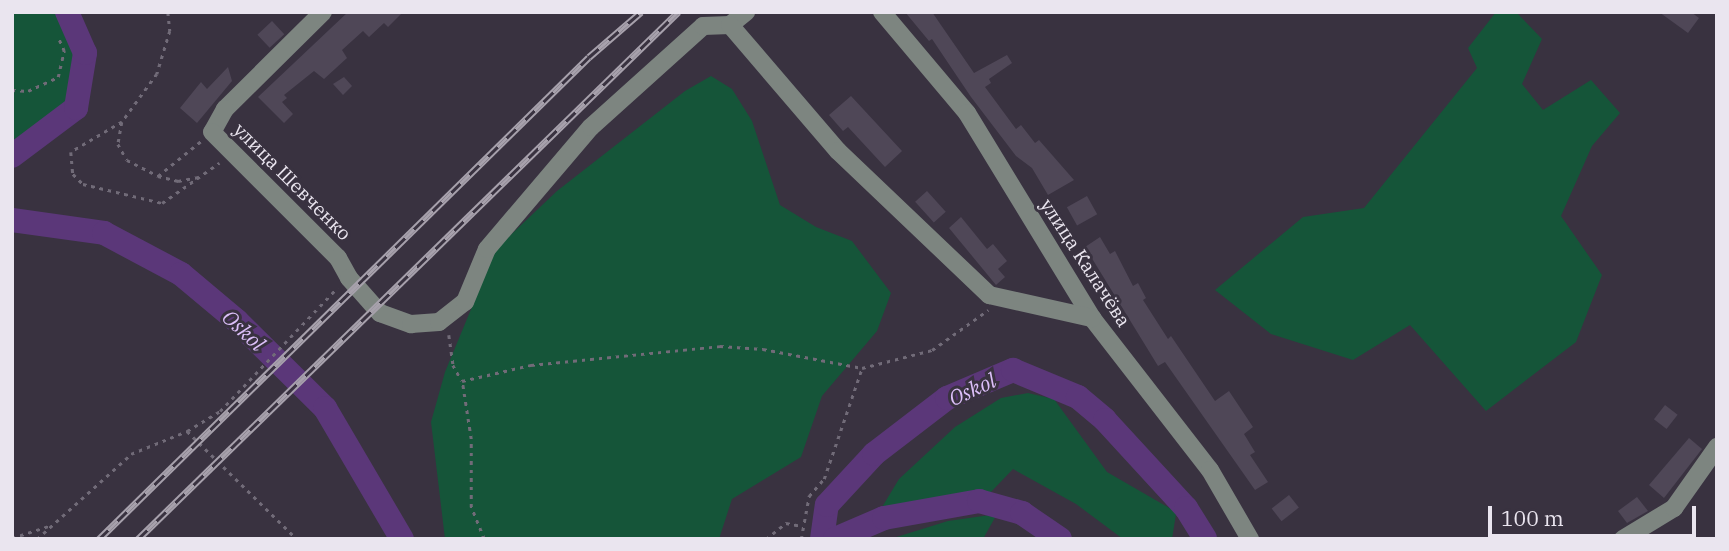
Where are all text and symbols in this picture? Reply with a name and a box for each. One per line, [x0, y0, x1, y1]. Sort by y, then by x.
street label: улица Шевченко [229, 119, 355, 245]
street label: улица Калачёва [1035, 195, 1135, 331]
water label: Oskol [217, 304, 271, 356]
water label: Oskol [944, 367, 1000, 411]
scale bar [1491, 491, 1699, 536]
text: 100 m [1501, 504, 1564, 532]

